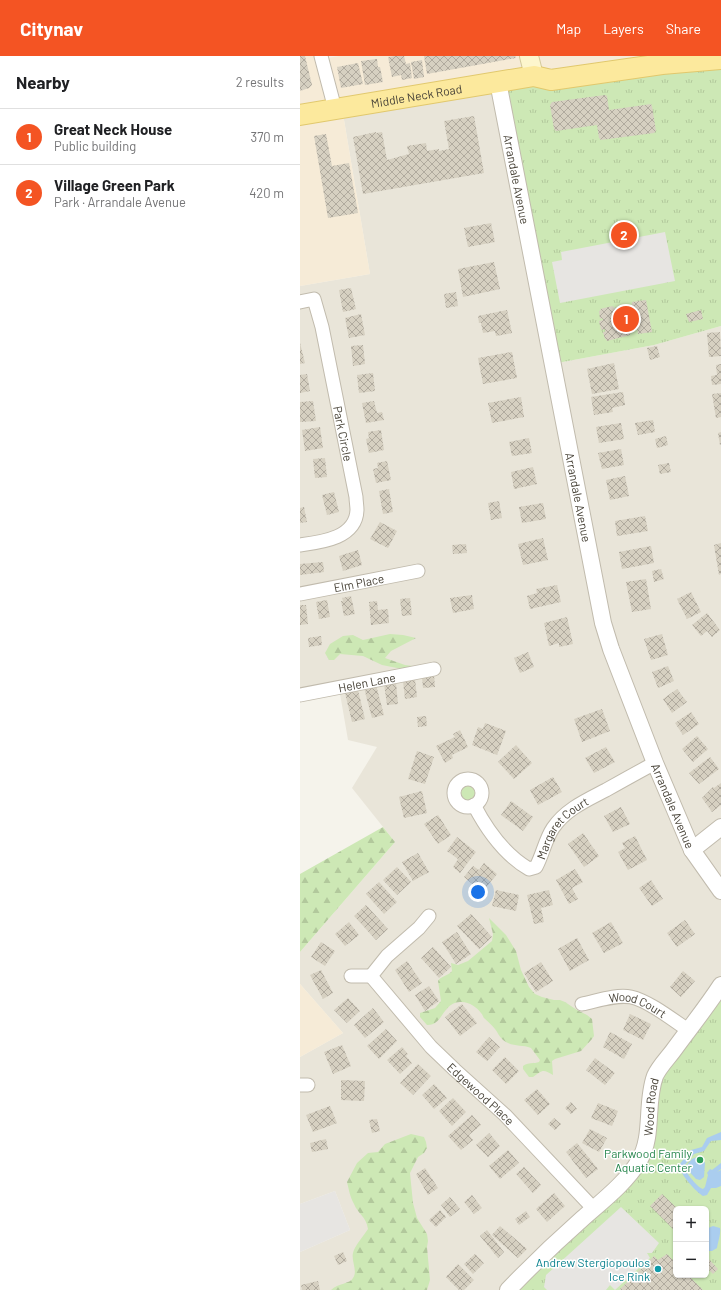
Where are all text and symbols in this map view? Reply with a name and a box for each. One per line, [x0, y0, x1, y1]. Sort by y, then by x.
text: Citynav [20, 17, 83, 40]
text: Map [556, 20, 581, 37]
text: Layers [603, 20, 644, 37]
text: Share [666, 20, 701, 37]
text: Nearby [16, 72, 70, 92]
text: 2 results [236, 74, 284, 90]
street label: Middle Neck Road [370, 81, 463, 110]
text: Great Neck House [54, 120, 172, 138]
text: 1 [27, 129, 31, 145]
text: 370 m [250, 129, 284, 145]
street label: Arrandale Avenue [501, 133, 532, 225]
text: Public building [54, 138, 136, 154]
text: Village Green Park [54, 176, 175, 194]
text: 2 [25, 185, 33, 201]
text: 420 m [249, 185, 284, 201]
text: Park · Arrandale Avenue [54, 194, 186, 210]
pin: 2 [611, 220, 637, 250]
pin: 1 [613, 304, 639, 334]
street label: Park Circle [331, 405, 356, 462]
street label: Arrandale Avenue [563, 451, 594, 543]
street label: Elm Place [333, 571, 385, 594]
street label: Helen Lane [337, 670, 397, 694]
street label: Arrandale Avenue [649, 761, 697, 850]
street label: Margaret Court [533, 794, 591, 861]
your location [468, 882, 488, 902]
street label: Wood Court [608, 989, 669, 1020]
street label: Edgewood Place [445, 1060, 517, 1128]
street label: Wood Road [640, 1076, 661, 1137]
place label: Parkwood Family Aquatic Center [604, 1146, 693, 1174]
marker: Parkwood Family Aquatic Center [695, 1155, 705, 1165]
map controls [673, 1206, 709, 1278]
button: + [673, 1206, 709, 1242]
button: − [673, 1242, 709, 1278]
place label: Andrew Stergiopoulos Ice Rink [536, 1255, 650, 1283]
marker: Andrew Stergiopoulos Ice Rink [653, 1264, 663, 1274]

